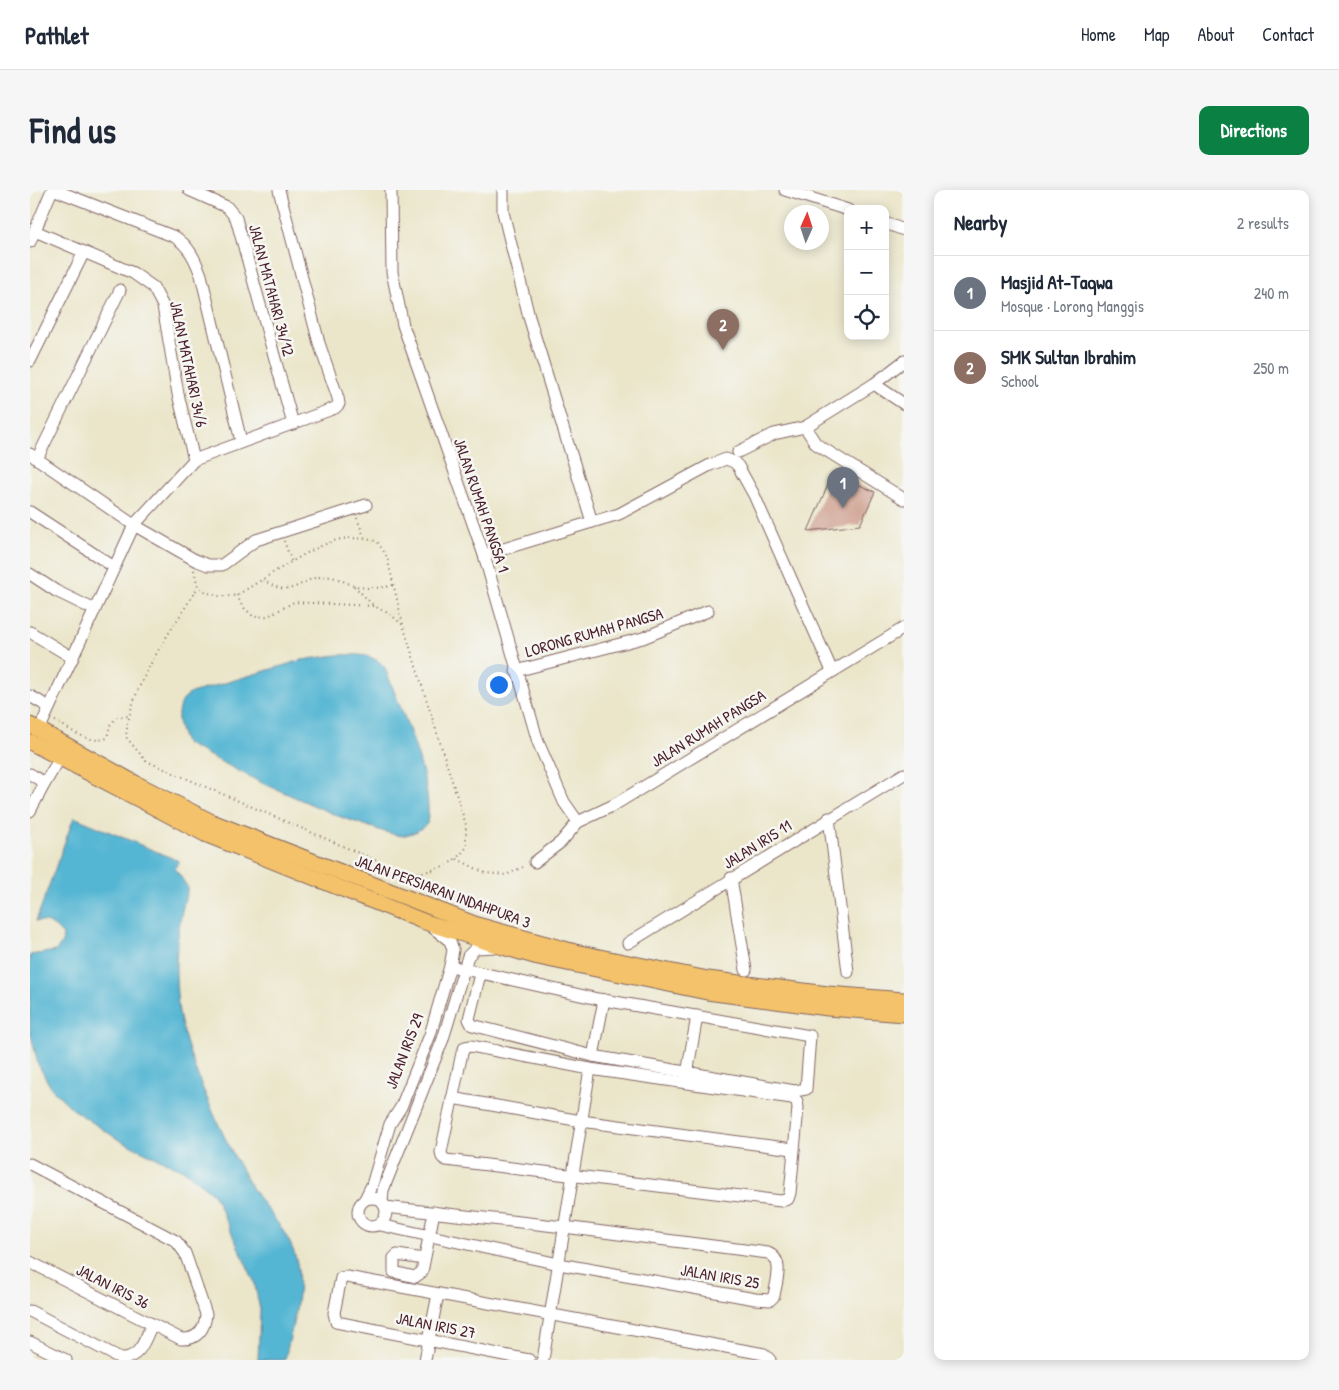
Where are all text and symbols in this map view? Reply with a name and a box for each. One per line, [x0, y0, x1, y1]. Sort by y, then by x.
text: Pathlet [25, 19, 88, 51]
text: Home [1081, 22, 1116, 47]
text: Map [1144, 22, 1169, 47]
text: About [1197, 22, 1234, 47]
text: Contact [1262, 22, 1314, 47]
button: Directions [1199, 106, 1309, 155]
text: Find us [30, 107, 116, 154]
north arrow [784, 205, 829, 250]
map controls [844, 205, 889, 340]
button: + [844, 205, 889, 250]
text: Nearby [954, 208, 1007, 237]
text: 2 results [1237, 212, 1289, 234]
street label: JALAN MATAHARI 34/12 [244, 222, 300, 359]
button: − [844, 250, 889, 295]
text: Masjid At-Taqwa [1001, 269, 1112, 295]
text: 1 [967, 282, 973, 304]
text: 240 m [1254, 282, 1289, 304]
button: locate [844, 295, 889, 340]
text: Mosque · Lorong Manggis [1001, 295, 1144, 317]
street label: JALAN MATAHARI 34/6 [165, 299, 213, 429]
pin: 2 [707, 309, 739, 350]
text: SMK Sultan Ibrahim [1001, 344, 1136, 370]
text: 2 [966, 357, 974, 379]
text: 250 m [1253, 357, 1289, 379]
text: School [1001, 370, 1038, 392]
street label: JALAN RUMAH PANGSA 1 [449, 435, 515, 575]
pin: 1 [827, 467, 859, 508]
street label: LORONG RUMAH PANGSA [523, 602, 666, 662]
your location [486, 672, 512, 698]
street label: JALAN RUMAH PANGSA [647, 684, 770, 772]
street label: JALAN IRIS 11 [718, 814, 796, 874]
street label: JALAN PERSIARAN INDAHPURA 3 [352, 849, 534, 933]
street label: JALAN IRIS 29 [380, 1010, 428, 1092]
street label: JALAN IRIS 36 [73, 1258, 153, 1314]
street label: JALAN IRIS 25 [679, 1258, 761, 1294]
street label: JALAN IRIS 27 [394, 1306, 478, 1344]

